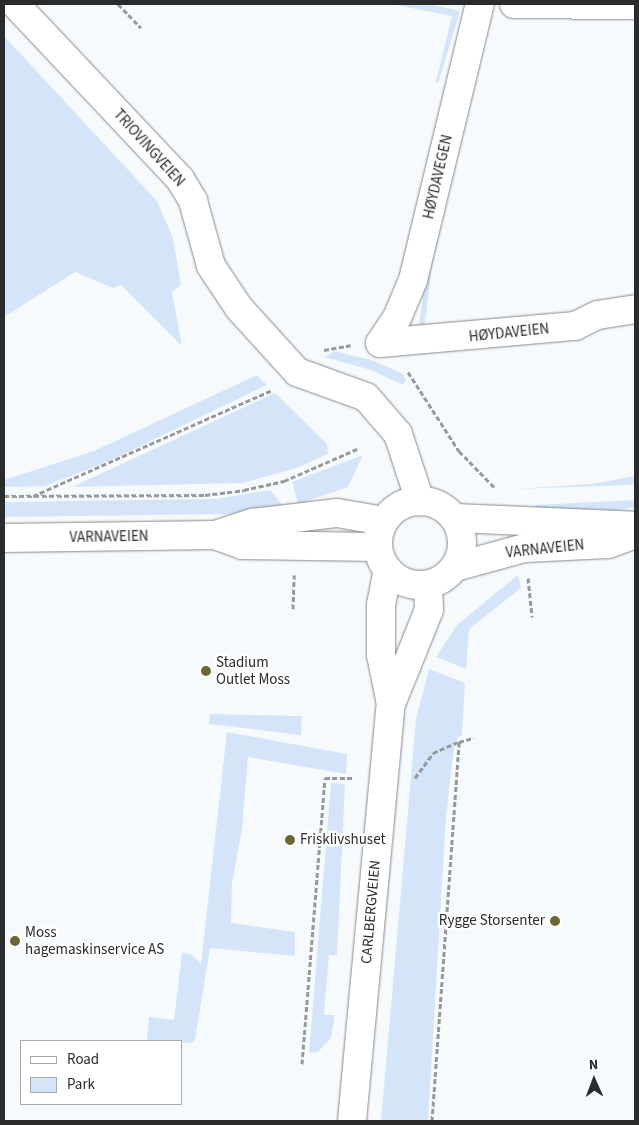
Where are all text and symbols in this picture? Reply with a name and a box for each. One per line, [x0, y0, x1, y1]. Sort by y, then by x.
street label: TRIOVINGVEIEN [110, 106, 188, 190]
street label: HØYDAVEGEN [420, 133, 456, 221]
street label: HØYDAVEIEN [468, 320, 550, 346]
street label: VARNAVEIEN [69, 527, 149, 547]
street label: VARNAVEIEN [505, 536, 585, 562]
place label: Stadium Outlet Moss [216, 653, 290, 688]
marker: Stadium Outlet Moss [200, 665, 212, 677]
place label: Frisklivshuset [300, 831, 385, 849]
marker: Frisklivshuset [284, 834, 296, 846]
street label: CARLBERGVEIEN [358, 859, 384, 965]
place label: Rygge Storsenter [439, 912, 545, 930]
marker: Rygge Storsenter [549, 915, 561, 927]
place label: Moss hagemaskinservice AS [25, 923, 164, 958]
marker: Moss hagemaskinservice AS [9, 935, 21, 947]
legend [20, 1040, 182, 1105]
text: Road [67, 1049, 99, 1070]
north arrow [569, 1055, 619, 1105]
text: N [588, 1055, 598, 1075]
text: Park [67, 1074, 95, 1095]

